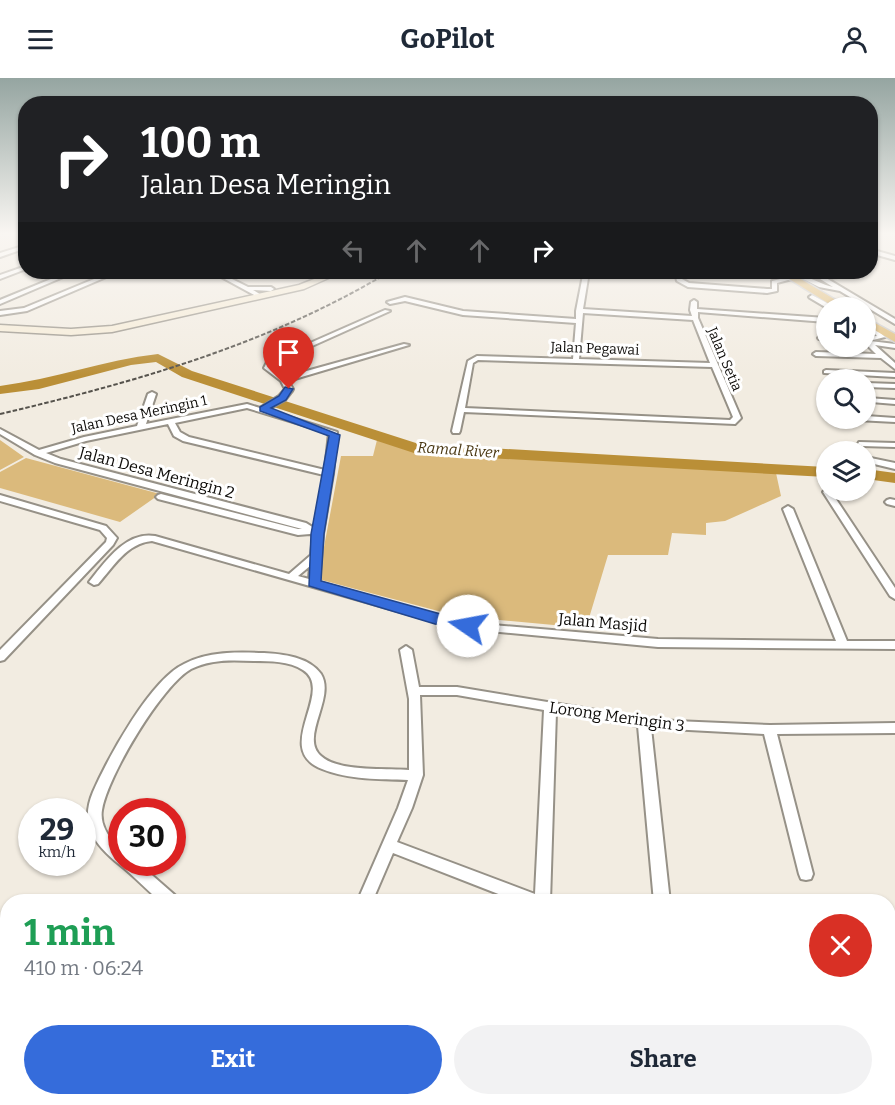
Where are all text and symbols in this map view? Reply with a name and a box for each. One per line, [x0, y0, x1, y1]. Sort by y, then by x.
icon: menu [24, 23, 57, 56]
text: GoPilot [400, 23, 495, 55]
icon: person [838, 23, 871, 56]
text: 100 m [141, 118, 260, 168]
icon: right [42, 120, 120, 198]
text: Jalan Desa Meringin [141, 169, 391, 201]
icon: left [337, 234, 370, 267]
icon: ahead [400, 234, 433, 267]
icon: ahead [463, 234, 496, 267]
icon: right [526, 234, 559, 267]
map controls [816, 297, 876, 501]
button: sound [816, 297, 876, 357]
street label: Jalan Setia [703, 324, 746, 394]
pin [263, 327, 314, 389]
icon: arrive [272, 336, 305, 369]
street label: Jalan Pegawai [549, 338, 640, 359]
button: search [816, 369, 876, 429]
street label: Jalan Desa Meringin 1 [69, 392, 209, 437]
water label: Ramal River [417, 438, 500, 462]
button: layers [816, 441, 876, 501]
street label: Jalan Desa Meringin 2 [76, 442, 237, 502]
position arrow [436, 594, 500, 658]
street label: Jalan Masjid [557, 609, 649, 636]
street label: Lorong Meringin 3 [548, 698, 686, 735]
speed limit sign: 30 [108, 798, 186, 876]
text: 29 [40, 812, 74, 848]
text: km/h [38, 843, 76, 861]
text: 1 min [24, 911, 115, 955]
button: close [809, 914, 872, 977]
text: 410 m · 06:24 [24, 956, 143, 980]
button: Exit [24, 1025, 442, 1094]
button: Share [454, 1025, 872, 1094]

